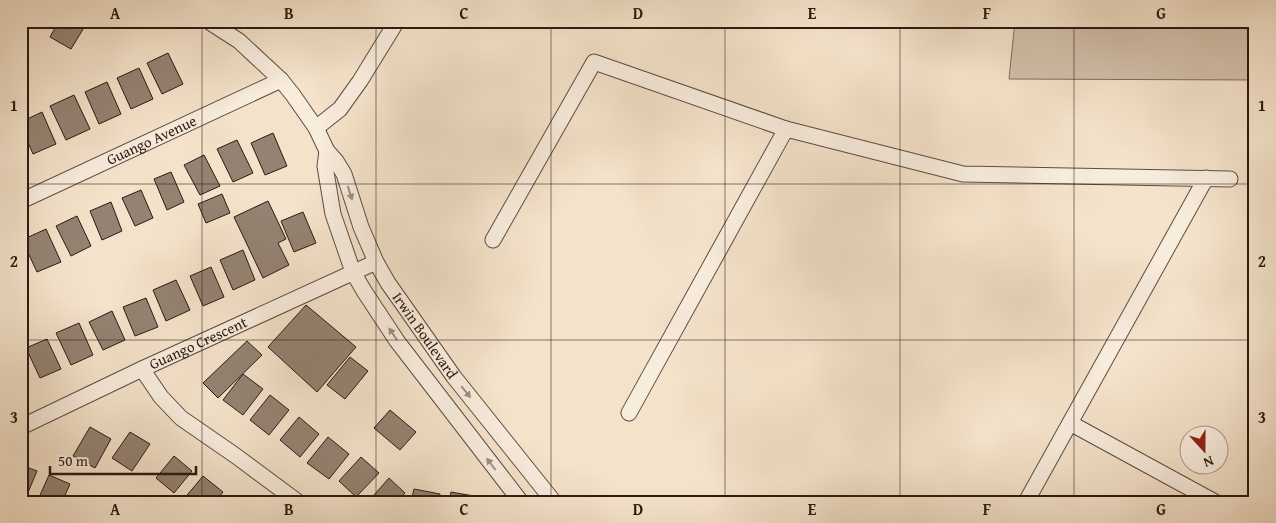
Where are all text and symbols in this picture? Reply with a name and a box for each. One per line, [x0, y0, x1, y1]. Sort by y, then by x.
text: A [110, 1, 121, 25]
text: B [284, 1, 294, 25]
text: C [459, 1, 469, 25]
text: D [633, 1, 643, 25]
text: E [808, 1, 817, 25]
text: F [983, 1, 991, 25]
text: G [1156, 1, 1166, 25]
text: 1 [10, 93, 18, 117]
text: 1 [1258, 93, 1266, 117]
street label: Guango Avenue [103, 110, 200, 170]
one-way arrow [347, 185, 354, 200]
text: 2 [10, 249, 18, 273]
text: 2 [1258, 249, 1266, 273]
street label: Irwin Boulevard [388, 288, 463, 383]
street label: Guango Crescent [146, 311, 251, 374]
one-way arrow [388, 328, 397, 341]
one-way arrow [461, 385, 471, 399]
text: 3 [10, 405, 18, 429]
text: 3 [1258, 405, 1266, 429]
north arrow [1178, 426, 1228, 476]
scale bar [50, 443, 196, 475]
text: 50 m [58, 450, 89, 471]
text: N [1200, 451, 1217, 473]
one-way arrow [485, 458, 496, 471]
text: A [110, 497, 121, 521]
text: B [284, 497, 294, 521]
text: C [459, 497, 469, 521]
text: D [633, 497, 643, 521]
text: E [808, 497, 817, 521]
text: F [983, 497, 991, 521]
text: G [1156, 497, 1166, 521]

